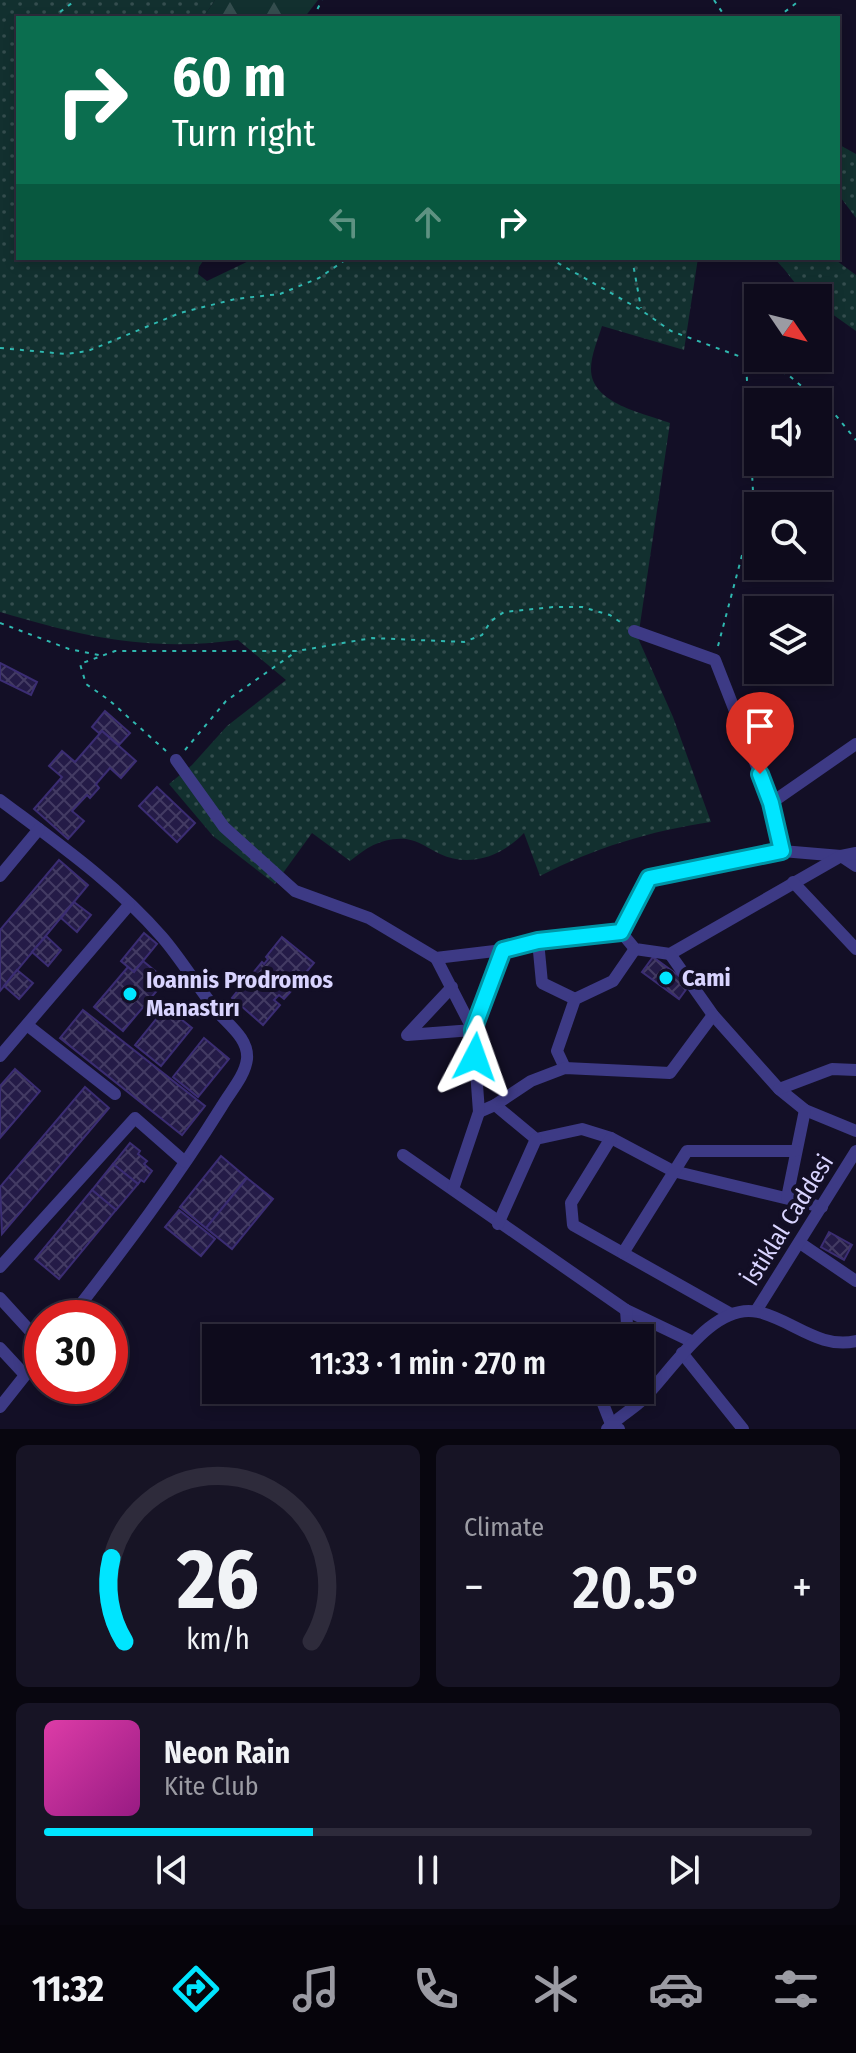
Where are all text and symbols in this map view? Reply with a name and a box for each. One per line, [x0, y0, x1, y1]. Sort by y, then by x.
text: 60 m [172, 44, 286, 111]
icon: right [40, 48, 144, 152]
text: Turn right [172, 112, 315, 156]
icon: left [322, 200, 366, 244]
icon: ahead [406, 200, 450, 244]
icon: right [490, 200, 534, 244]
north arrow [744, 284, 832, 372]
map controls [744, 284, 832, 684]
button: sound [744, 388, 832, 476]
button: search [744, 492, 832, 580]
button: layers [744, 596, 832, 684]
pin [726, 692, 794, 774]
icon: arrive [738, 704, 782, 748]
place label: Cami [682, 964, 731, 992]
place label: Ioannis Prodromos Manastırı [146, 966, 334, 1022]
marker: Cami [657, 969, 675, 987]
marker: Ioannis Prodromos Manastırı [121, 985, 139, 1003]
position arrow [433, 1015, 517, 1099]
street label: İstiklal Caddesi [737, 1149, 839, 1291]
speed limit sign: 30 [24, 1300, 128, 1404]
text: 11:33 · 1 min · 270 m [310, 1346, 546, 1382]
text: Climate [464, 1512, 544, 1543]
text: 26 [176, 1530, 259, 1630]
text: 20.5° [573, 1552, 703, 1624]
text: − [464, 1561, 484, 1614]
text: + [792, 1561, 812, 1614]
text: km/h [186, 1622, 250, 1657]
text: Neon Rain [164, 1735, 290, 1771]
text: Kite Club [164, 1771, 259, 1802]
icon: previous [150, 1848, 194, 1892]
icon: pause [406, 1848, 450, 1892]
icon: next [662, 1848, 706, 1892]
icon: directions [168, 1961, 224, 2017]
icon: music [288, 1961, 344, 2017]
icon: phone [408, 1961, 464, 2017]
icon: climate [528, 1961, 584, 2017]
icon: car [648, 1961, 704, 2017]
icon: filters [768, 1961, 824, 2017]
text: 11:32 [32, 1967, 104, 2011]

